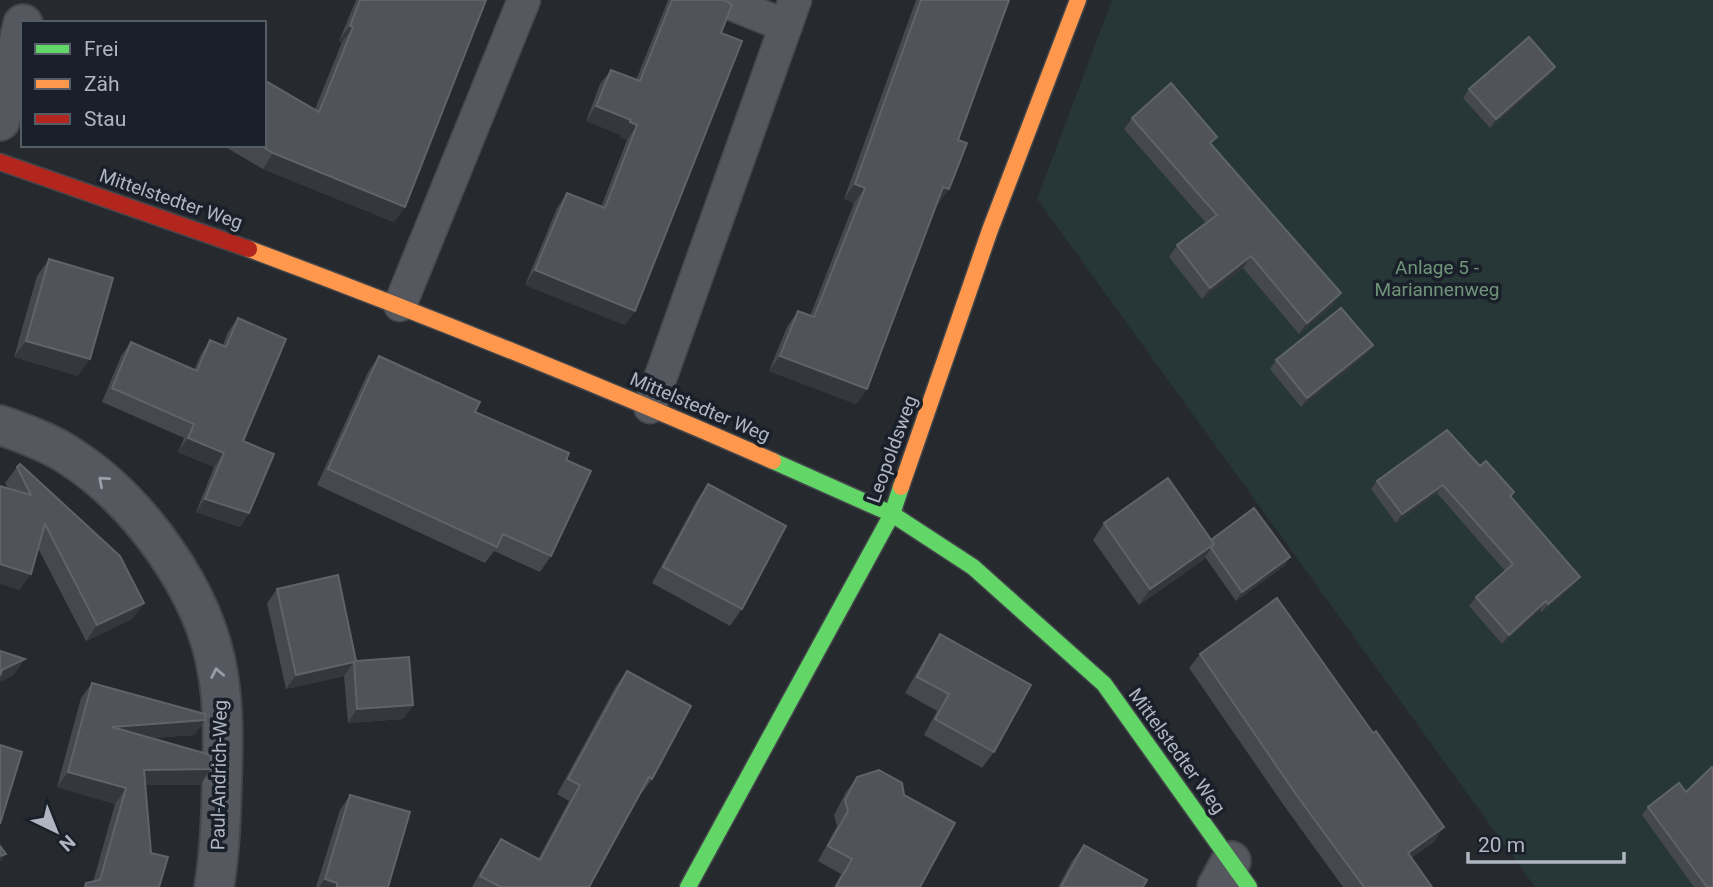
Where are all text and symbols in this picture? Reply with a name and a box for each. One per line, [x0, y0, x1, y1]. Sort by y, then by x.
legend [21, 21, 266, 147]
text: Frei [84, 37, 119, 61]
text: Zäh [84, 72, 120, 96]
text: Stau [84, 107, 126, 131]
street label: Mittelstedter Weg [96, 164, 246, 234]
park label: Anlage 5 - Mariannenweg [1375, 256, 1499, 301]
street label: Mittelstedter Weg [627, 367, 773, 447]
street label: Leopoldsweg [862, 392, 922, 506]
one-way arrow [98, 477, 111, 489]
one-way arrow [210, 667, 225, 679]
street label: Mittelstedter Weg [1124, 684, 1230, 818]
street label: Paul-Andrich-Weg [206, 700, 232, 850]
north arrow [21, 796, 91, 866]
scale bar [1468, 820, 1624, 864]
text: N [55, 830, 80, 856]
text: 20 m [1478, 833, 1525, 857]

